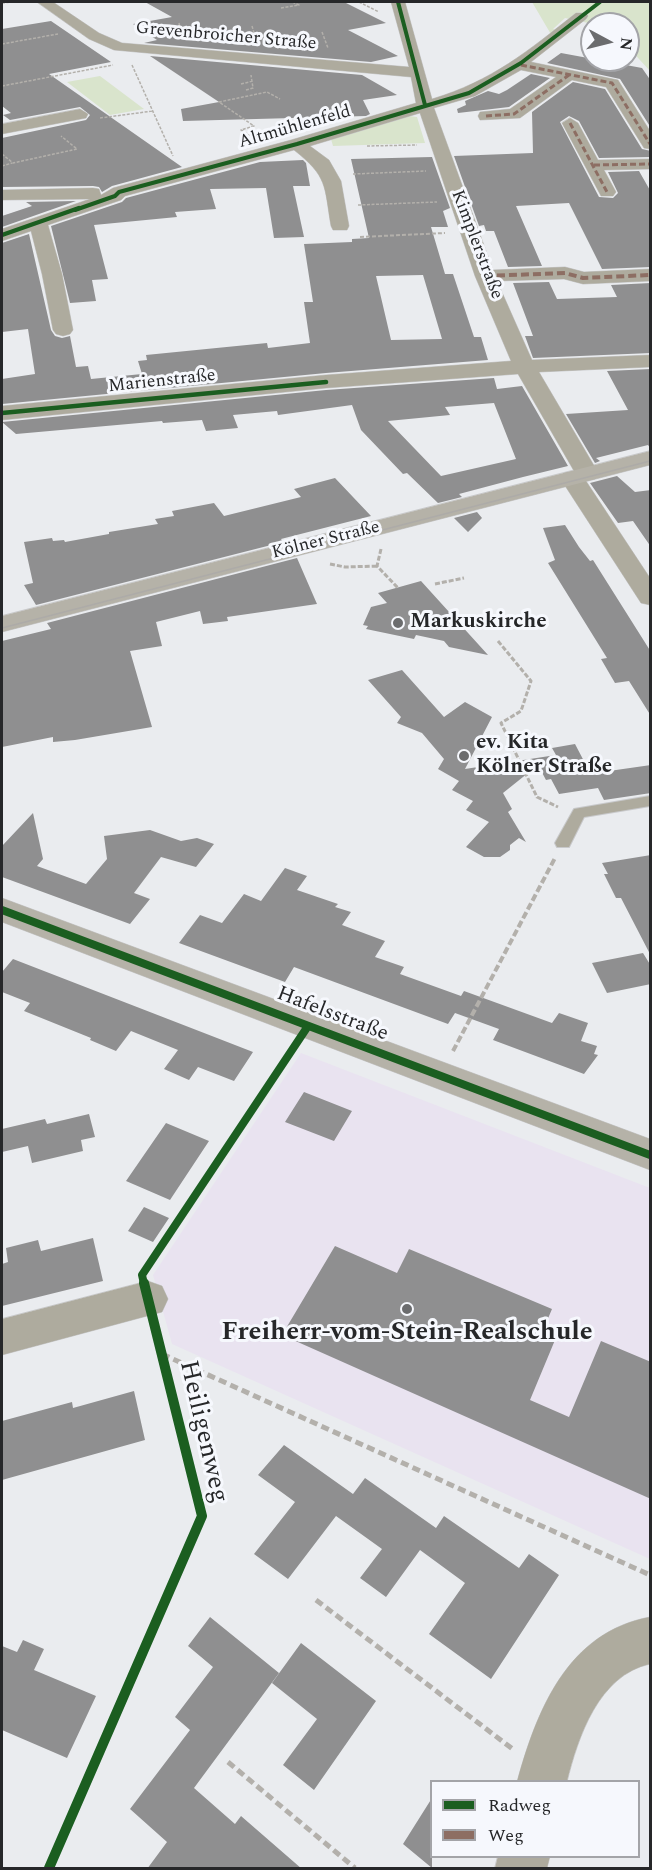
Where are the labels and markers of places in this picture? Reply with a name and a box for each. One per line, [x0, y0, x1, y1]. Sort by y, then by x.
place label: Markuskirche [410, 610, 547, 636]
marker: Markuskirche [391, 616, 405, 630]
place label: ev. Kita Kölner Straße [476, 731, 612, 781]
marker: ev. Kita Kölner Straße [457, 749, 471, 763]
marker: Freiherr-vom-Stein-Realschule [400, 1302, 414, 1316]
place label: Freiherr-vom-Stein-Realschule [221, 1318, 593, 1350]

